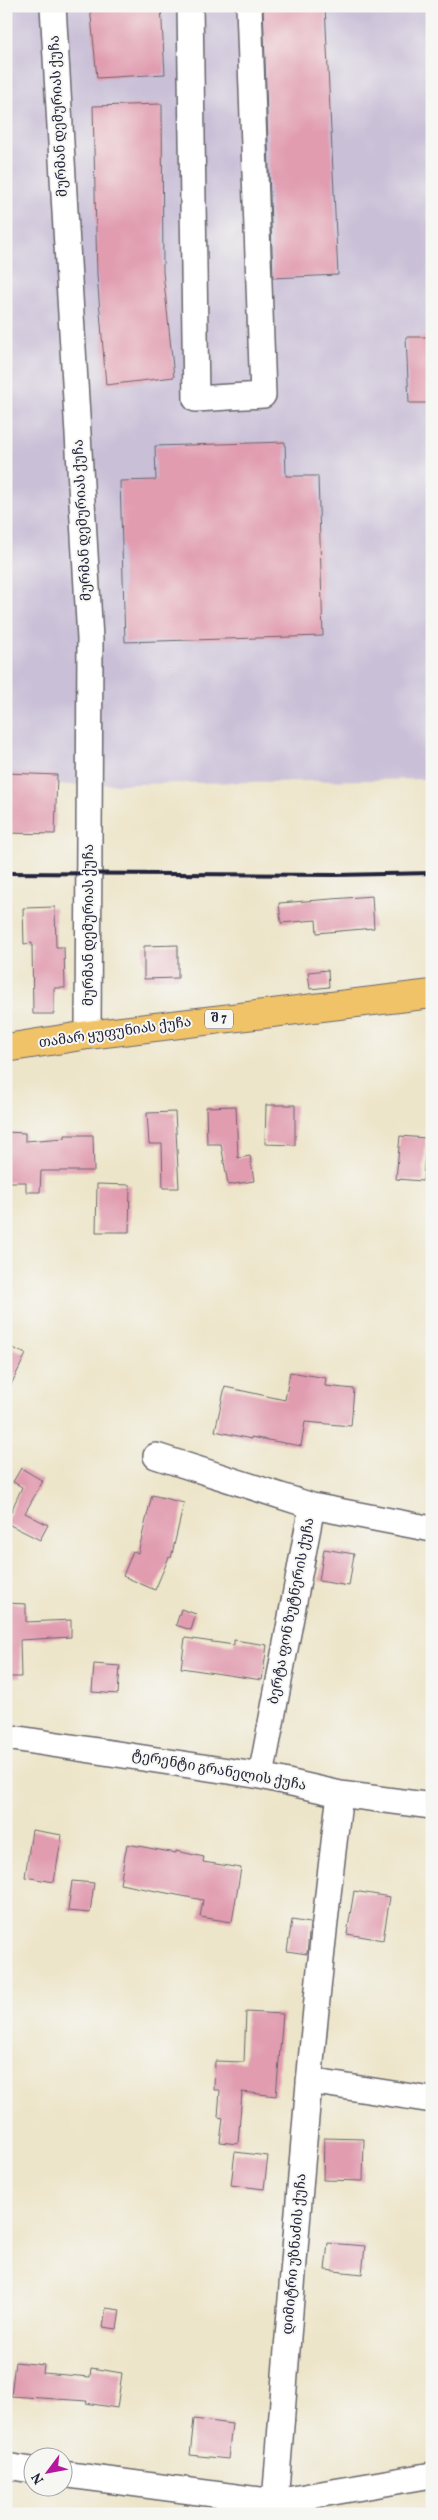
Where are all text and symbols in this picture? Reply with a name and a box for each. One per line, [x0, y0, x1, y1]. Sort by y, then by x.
street label: მურმან დემურიას ქუჩა [45, 35, 73, 197]
street label: მურმან დემურიას ქუჩა [69, 439, 97, 601]
street label: მურმან დემურიას ქუჩა [80, 844, 99, 1006]
road number: შ 7 [205, 1010, 233, 1028]
street label: თამარ ყუფუნიას ქუჩა [38, 1013, 192, 1053]
street label: ბერტა ფონ ზუტნერის ქუჩა [265, 1516, 319, 1706]
street label: ტერენტი გრანელის ქუჩა [130, 1746, 308, 1796]
street label: დიმიტრი უზნაძის ქუჩა [278, 2173, 312, 2335]
north arrow [22, 2448, 72, 2498]
text: N [27, 2469, 49, 2487]

